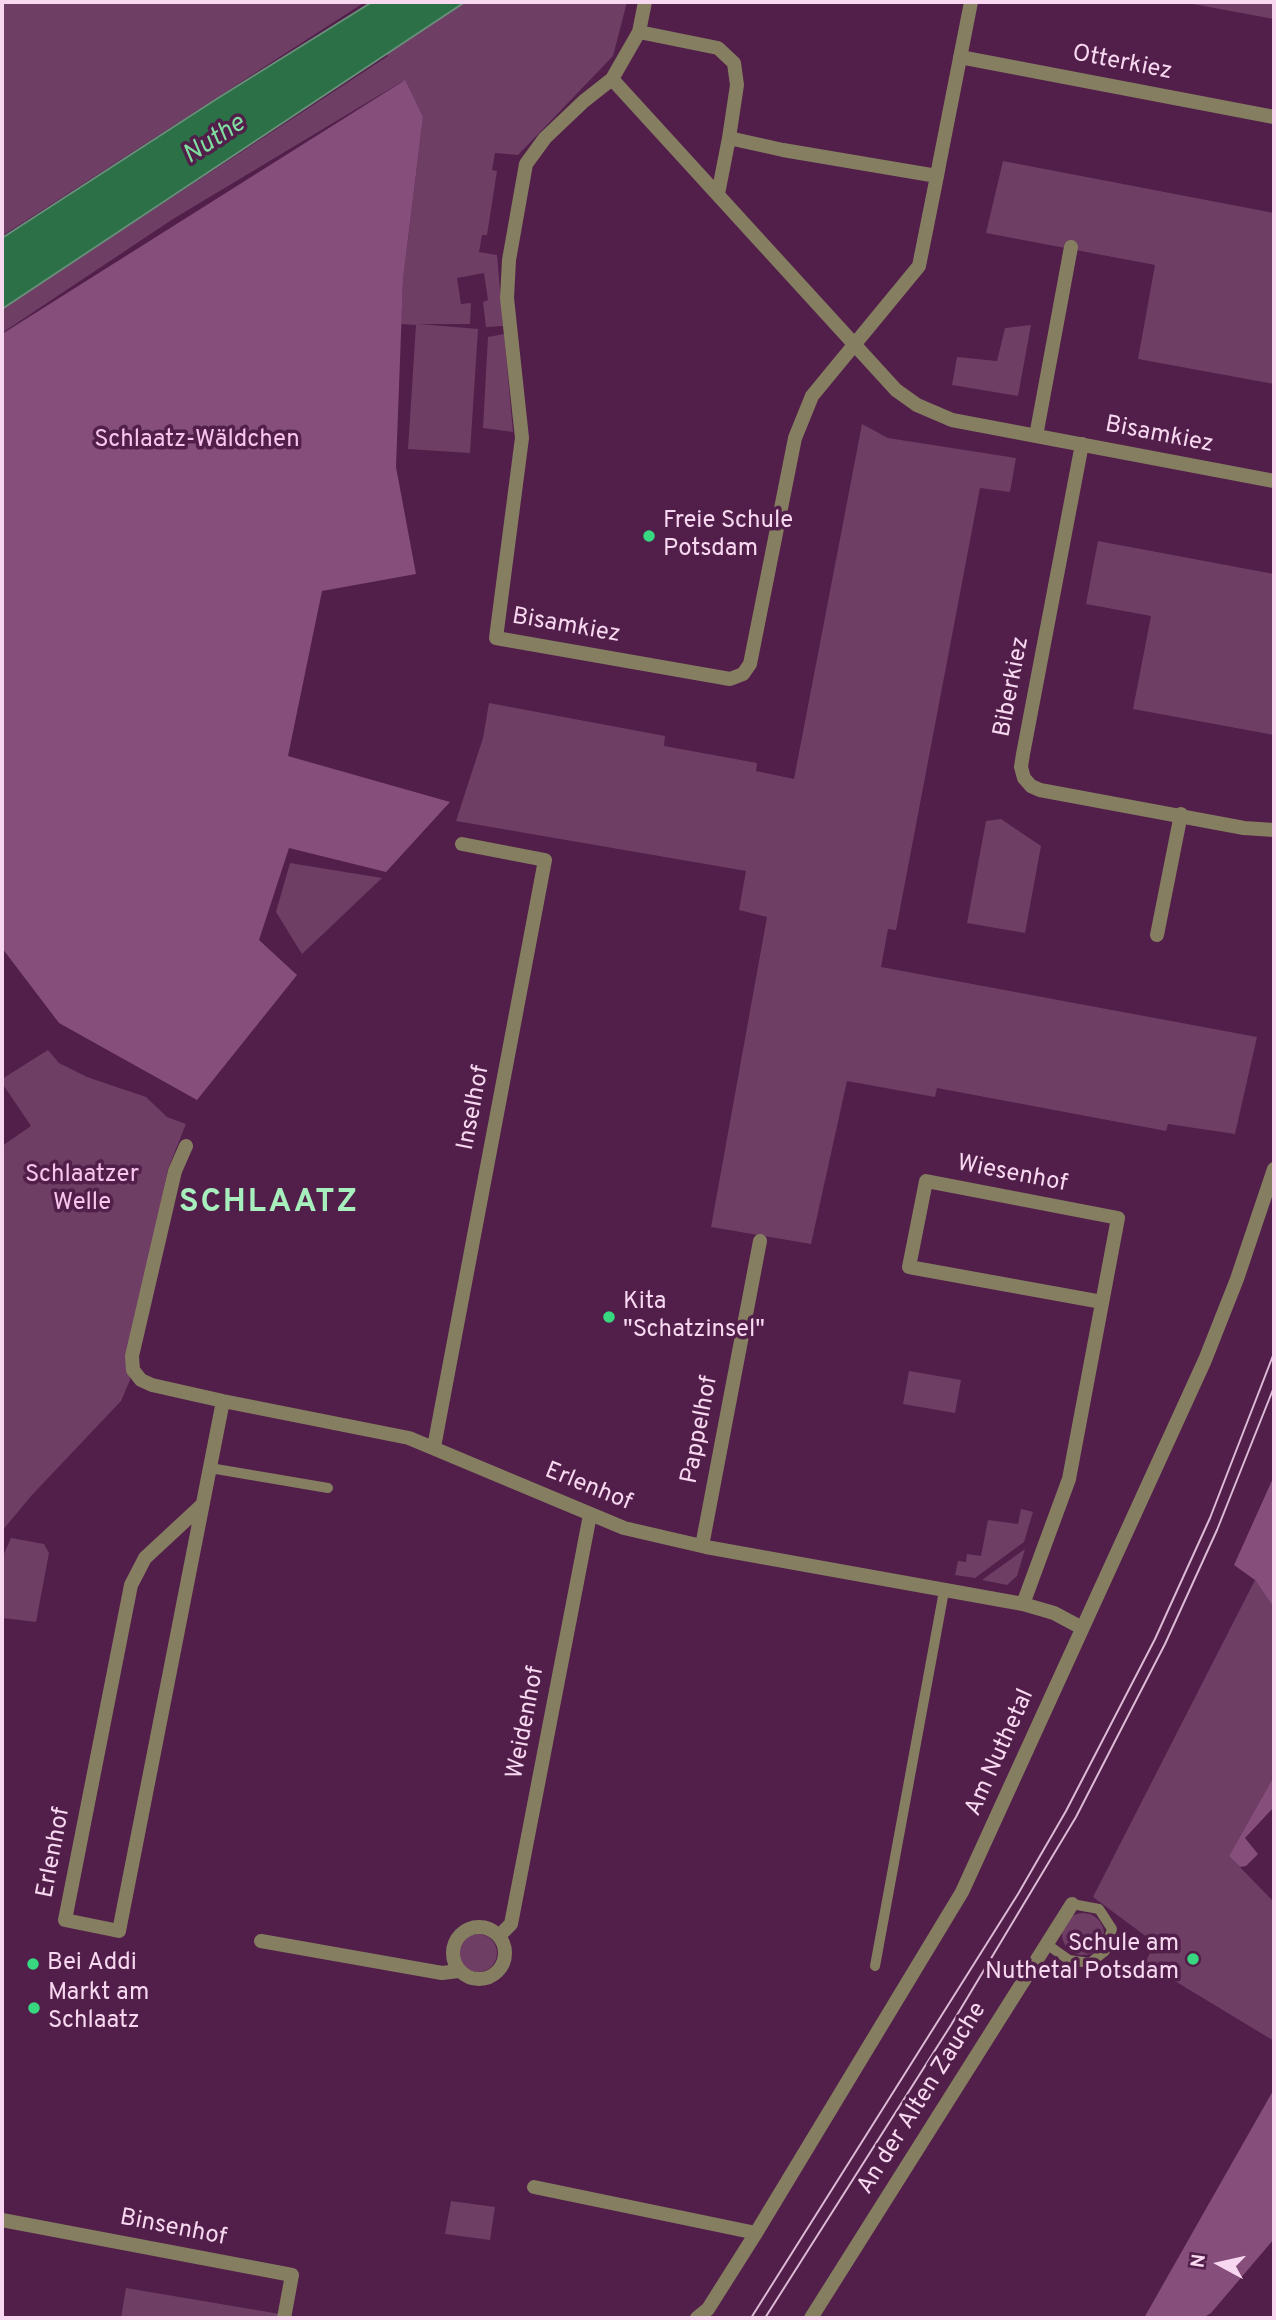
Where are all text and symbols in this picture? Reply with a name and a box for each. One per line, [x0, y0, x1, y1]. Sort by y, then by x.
street label: Otterkiez [1070, 40, 1174, 88]
water label: Nuthe [178, 109, 252, 173]
street label: Bisamkiez [1102, 411, 1216, 461]
park label: Schlaatz-Wäldchen [94, 427, 300, 455]
place label: Freie Schule Potsdam [663, 508, 793, 564]
marker: Freie Schule Potsdam [641, 528, 657, 544]
street label: Bisamkiez [509, 603, 623, 651]
street label: Biberkiez [989, 634, 1037, 740]
street label: Inselhof [453, 1063, 497, 1153]
street label: Wiesenhof [954, 1150, 1070, 1200]
park label: Schlaatzer Welle [25, 1162, 139, 1218]
district label: SCHLAATZ [180, 1186, 358, 1224]
place label: Kita "Schatzinsel" [623, 1289, 765, 1345]
marker: Kita "Schatzinsel" [601, 1309, 617, 1325]
street label: Pappelhof [676, 1374, 726, 1486]
street label: Erlenhof [540, 1458, 636, 1518]
street label: Weidenhof [502, 1664, 552, 1782]
street label: Am Nuthetal [960, 1685, 1042, 1821]
street label: Erlenhof [32, 1805, 78, 1901]
place label: Schule am Nuthetal Potsdam [985, 1931, 1179, 1987]
place label: Bei Addi [47, 1950, 137, 1978]
marker: Schule am Nuthetal Potsdam [1185, 1951, 1201, 1967]
marker: Bei Addi [25, 1956, 41, 1972]
place label: Markt am Schlaatz [48, 1980, 149, 2036]
street label: An der Alten Zauche [852, 1998, 994, 2200]
marker: Markt am Schlaatz [26, 2000, 42, 2016]
street label: Binsenhof [117, 2205, 229, 2253]
north arrow [1185, 2229, 1255, 2299]
text: N [1186, 2253, 1212, 2270]

